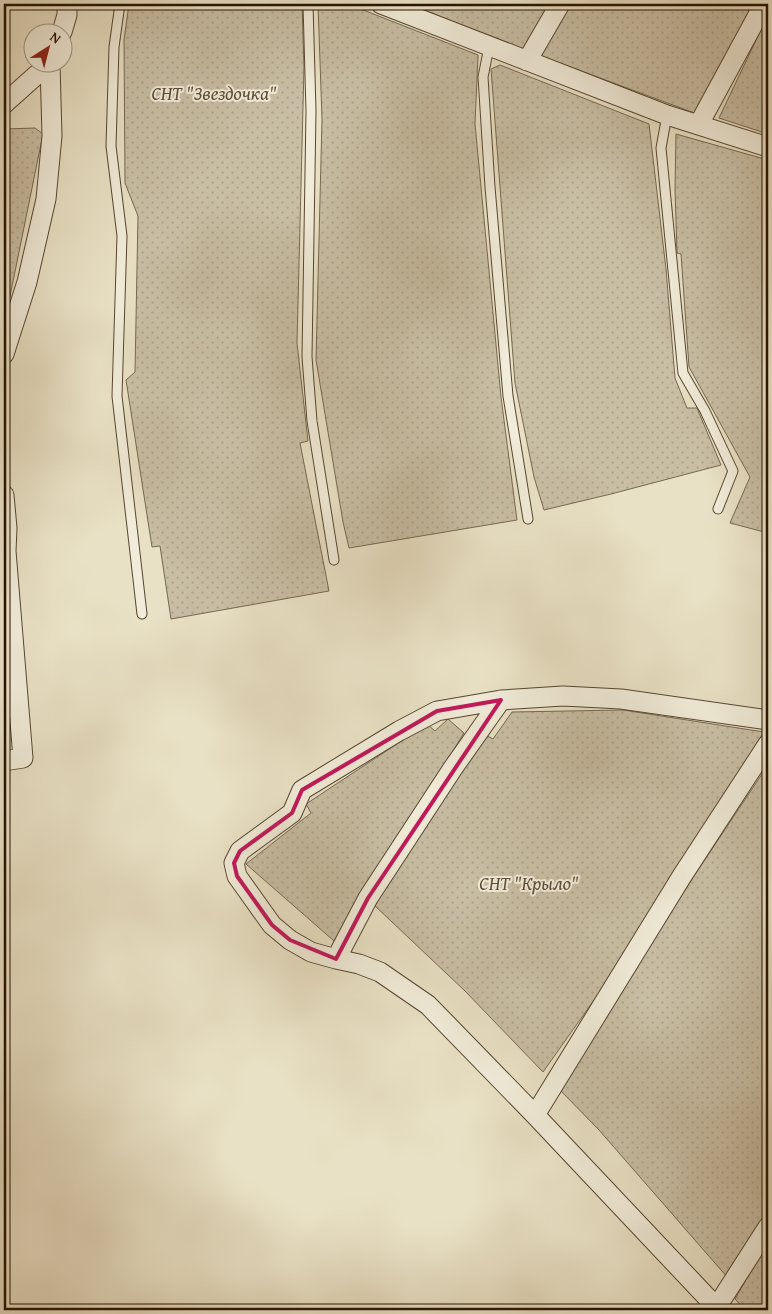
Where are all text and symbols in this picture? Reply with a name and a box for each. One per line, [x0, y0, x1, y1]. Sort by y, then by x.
north arrow [22, 22, 72, 72]
text: N [46, 27, 66, 49]
park label: СНТ "Звездочка" [151, 79, 277, 107]
park label: СНТ "Крыло" [479, 869, 579, 897]

